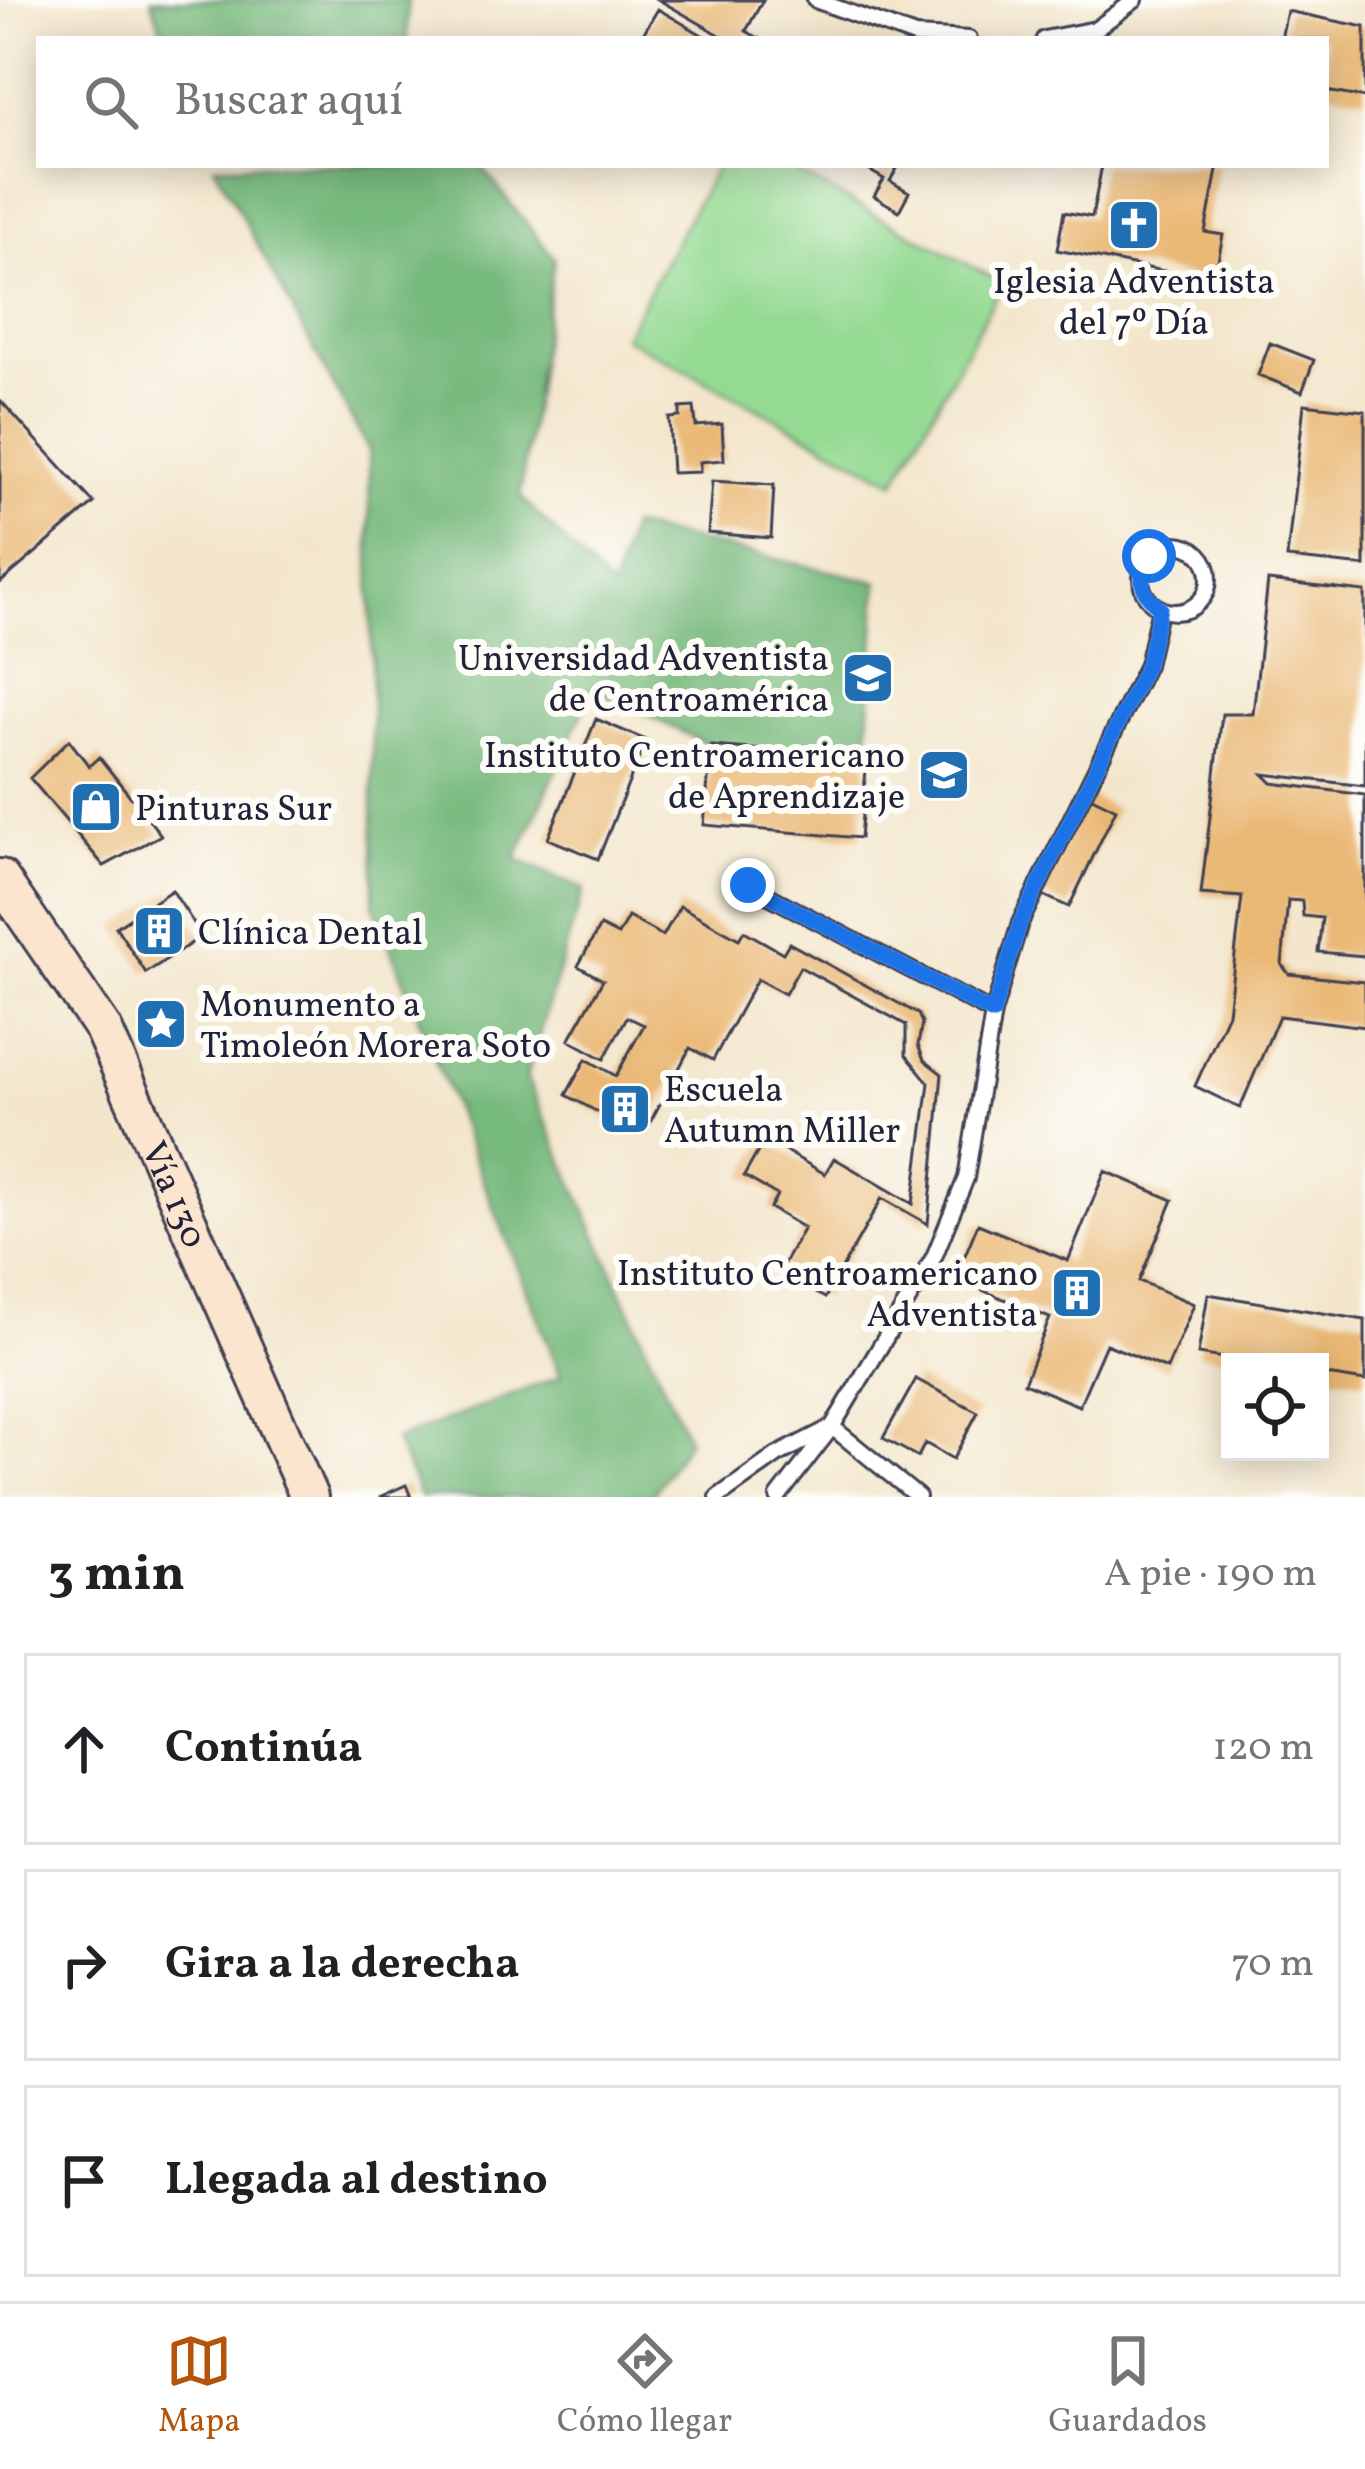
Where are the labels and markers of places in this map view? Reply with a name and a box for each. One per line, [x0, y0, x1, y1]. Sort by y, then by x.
church icon: Iglesia Adventista del 7º Día [1106, 197, 1162, 253]
place label: Iglesia Adventista del 7º Día [993, 259, 1275, 350]
place label: Universidad Adventista de Centroamérica [458, 636, 829, 727]
school or university icon: Universidad Adventista de Centroamérica [840, 650, 896, 706]
place label: Instituto Centroamericano de Aprendizaje [484, 733, 905, 824]
school or university icon: Instituto Centroamericano de Aprendizaje [916, 747, 972, 803]
shop icon: Pinturas Sur [68, 779, 124, 835]
place label: Pinturas Sur [135, 786, 332, 836]
building icon: Clínica Dental [131, 903, 187, 959]
place label: Clínica Dental [198, 910, 423, 960]
place label: Monumento a Timoleón Morera Soto [200, 982, 551, 1073]
place icon: Monumento a Timoleón Morera Soto [133, 996, 189, 1052]
place label: Escuela Autumn Miller [664, 1067, 900, 1158]
building icon: Escuela Autumn Miller [597, 1081, 653, 1137]
place label: Instituto Centroamericano Adventista [617, 1251, 1038, 1342]
building icon: Instituto Centroamericano Adventista [1049, 1265, 1105, 1321]

